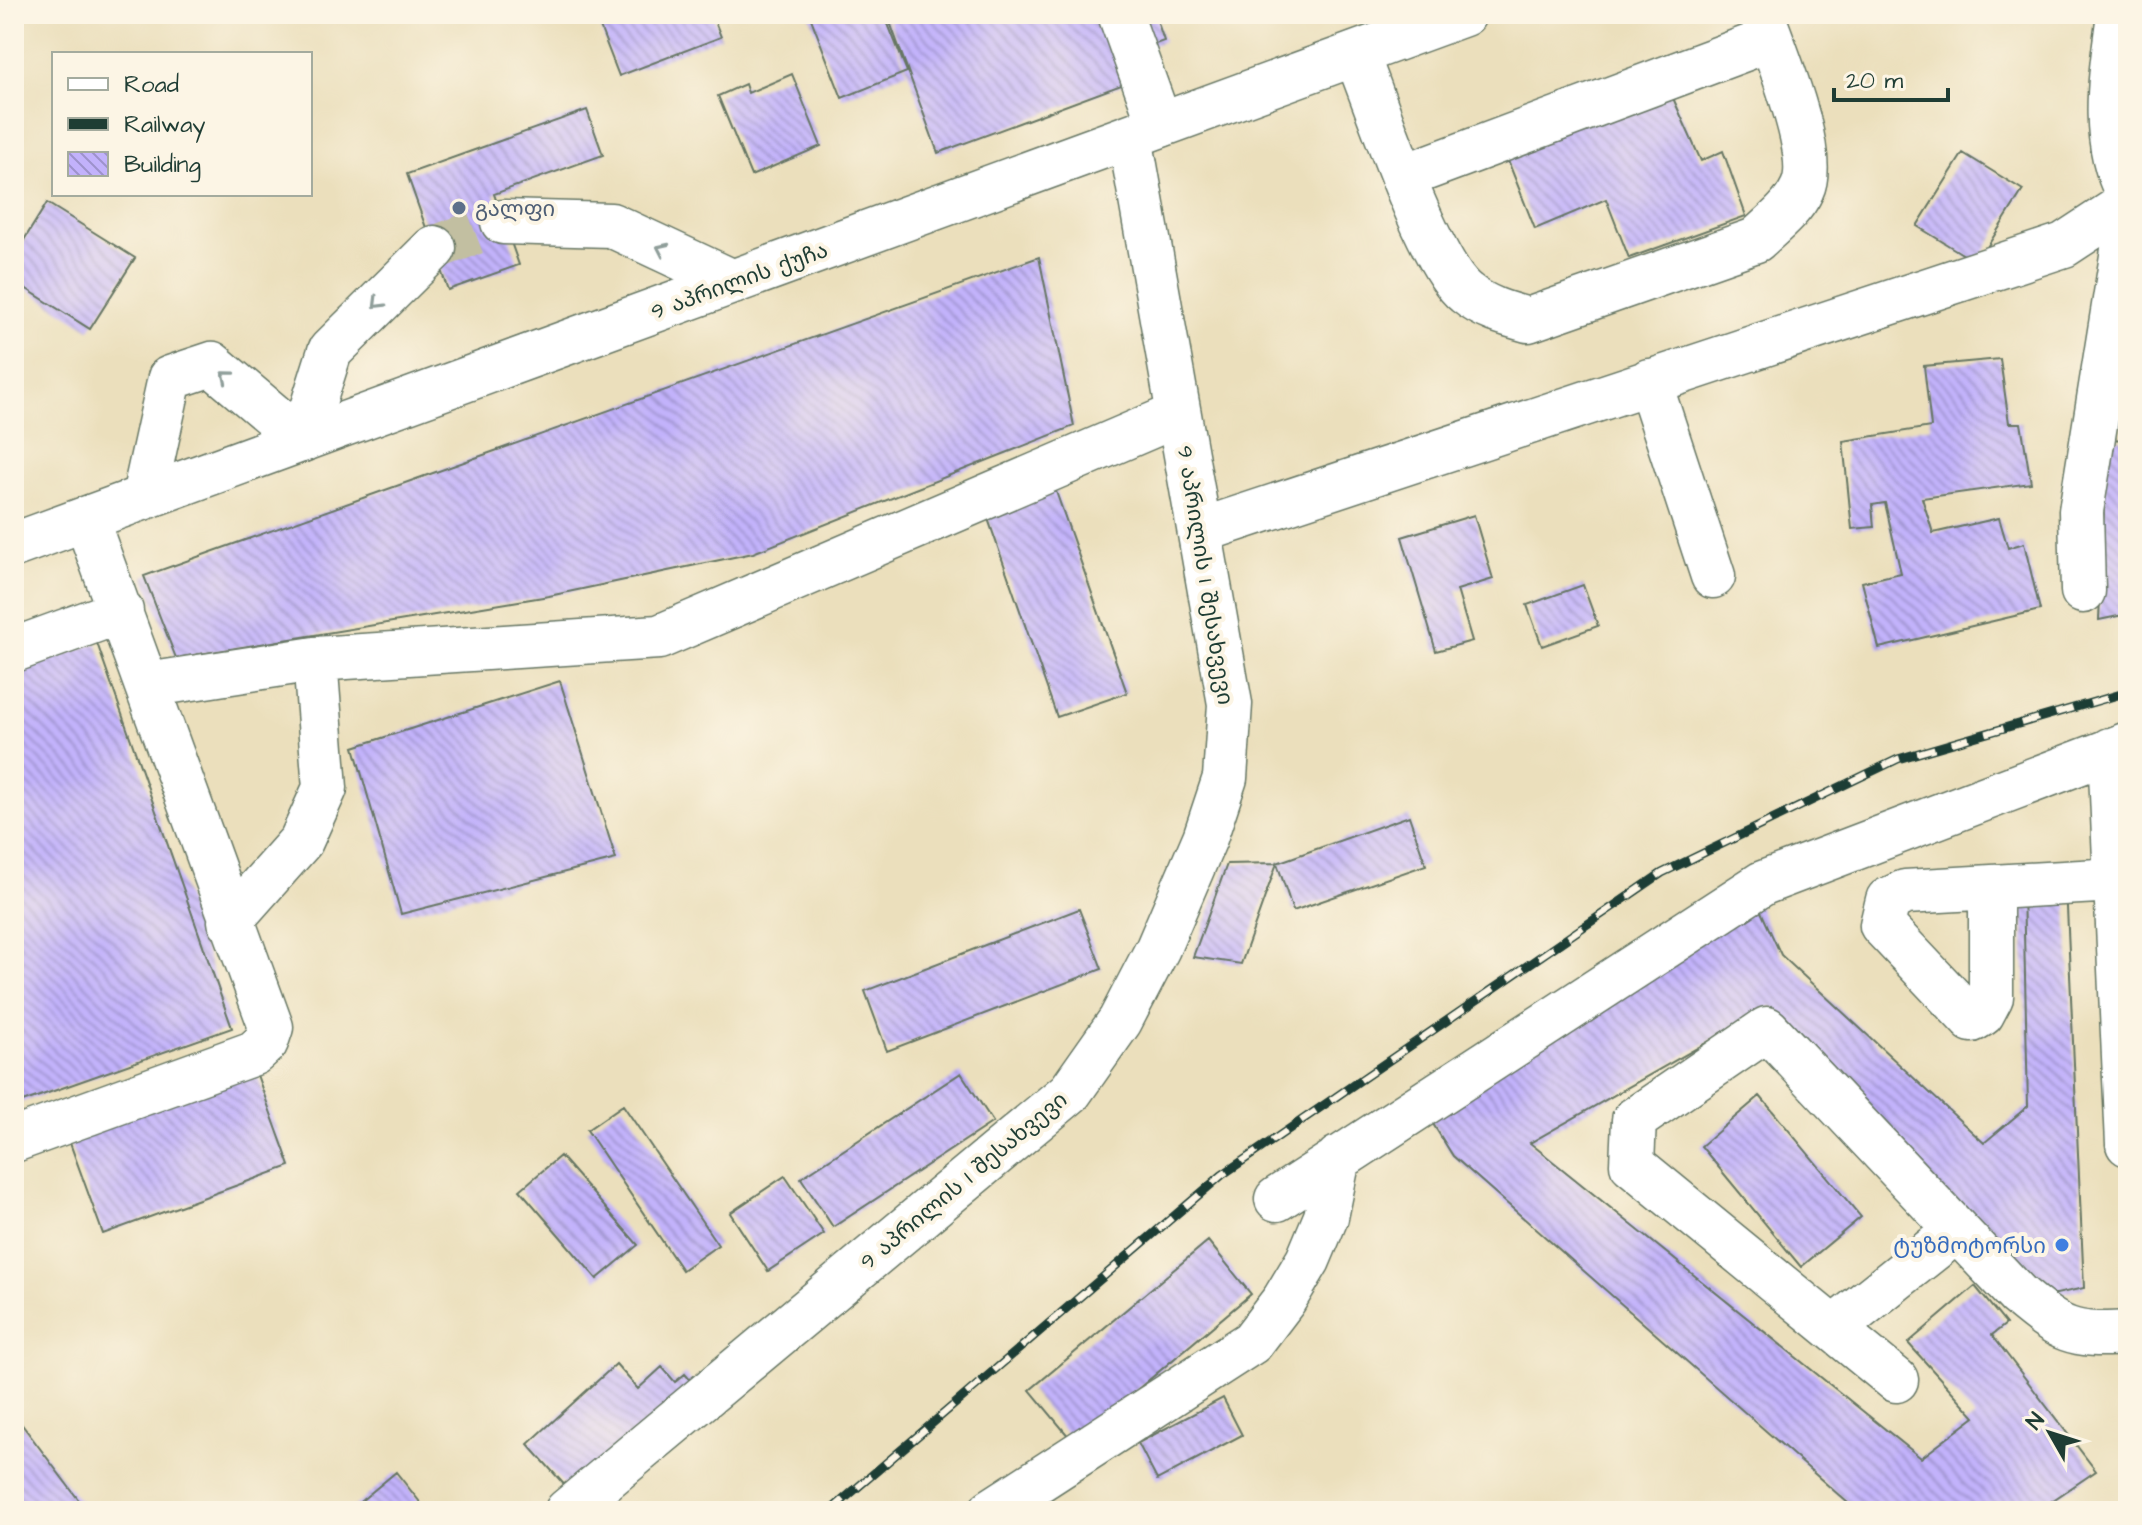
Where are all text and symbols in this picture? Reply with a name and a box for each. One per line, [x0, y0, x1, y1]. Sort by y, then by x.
legend [52, 52, 312, 196]
scale bar [1834, 52, 1948, 102]
text: 20 m [1846, 64, 1903, 98]
text: Road [124, 68, 179, 102]
text: Railway [124, 108, 206, 143]
text: Building [124, 148, 201, 183]
place label: გალფი [475, 194, 555, 225]
marker: გალფი [450, 199, 468, 217]
street label: 9 აპრილის ქუჩა [647, 235, 832, 328]
one-way arrow [656, 243, 670, 259]
one-way arrow [373, 294, 387, 308]
one-way arrow [221, 371, 236, 386]
street label: 9 აპრილის I შესახვევი [1169, 443, 1240, 707]
street label: 9 აპრილის I შესახვევი [854, 1085, 1074, 1277]
place label: ტუზმოტორსი [1893, 1231, 2046, 1262]
marker: ტუზმოტორსი [2053, 1236, 2071, 1254]
north arrow [2010, 1393, 2090, 1473]
text: N [2019, 1406, 2052, 1436]

